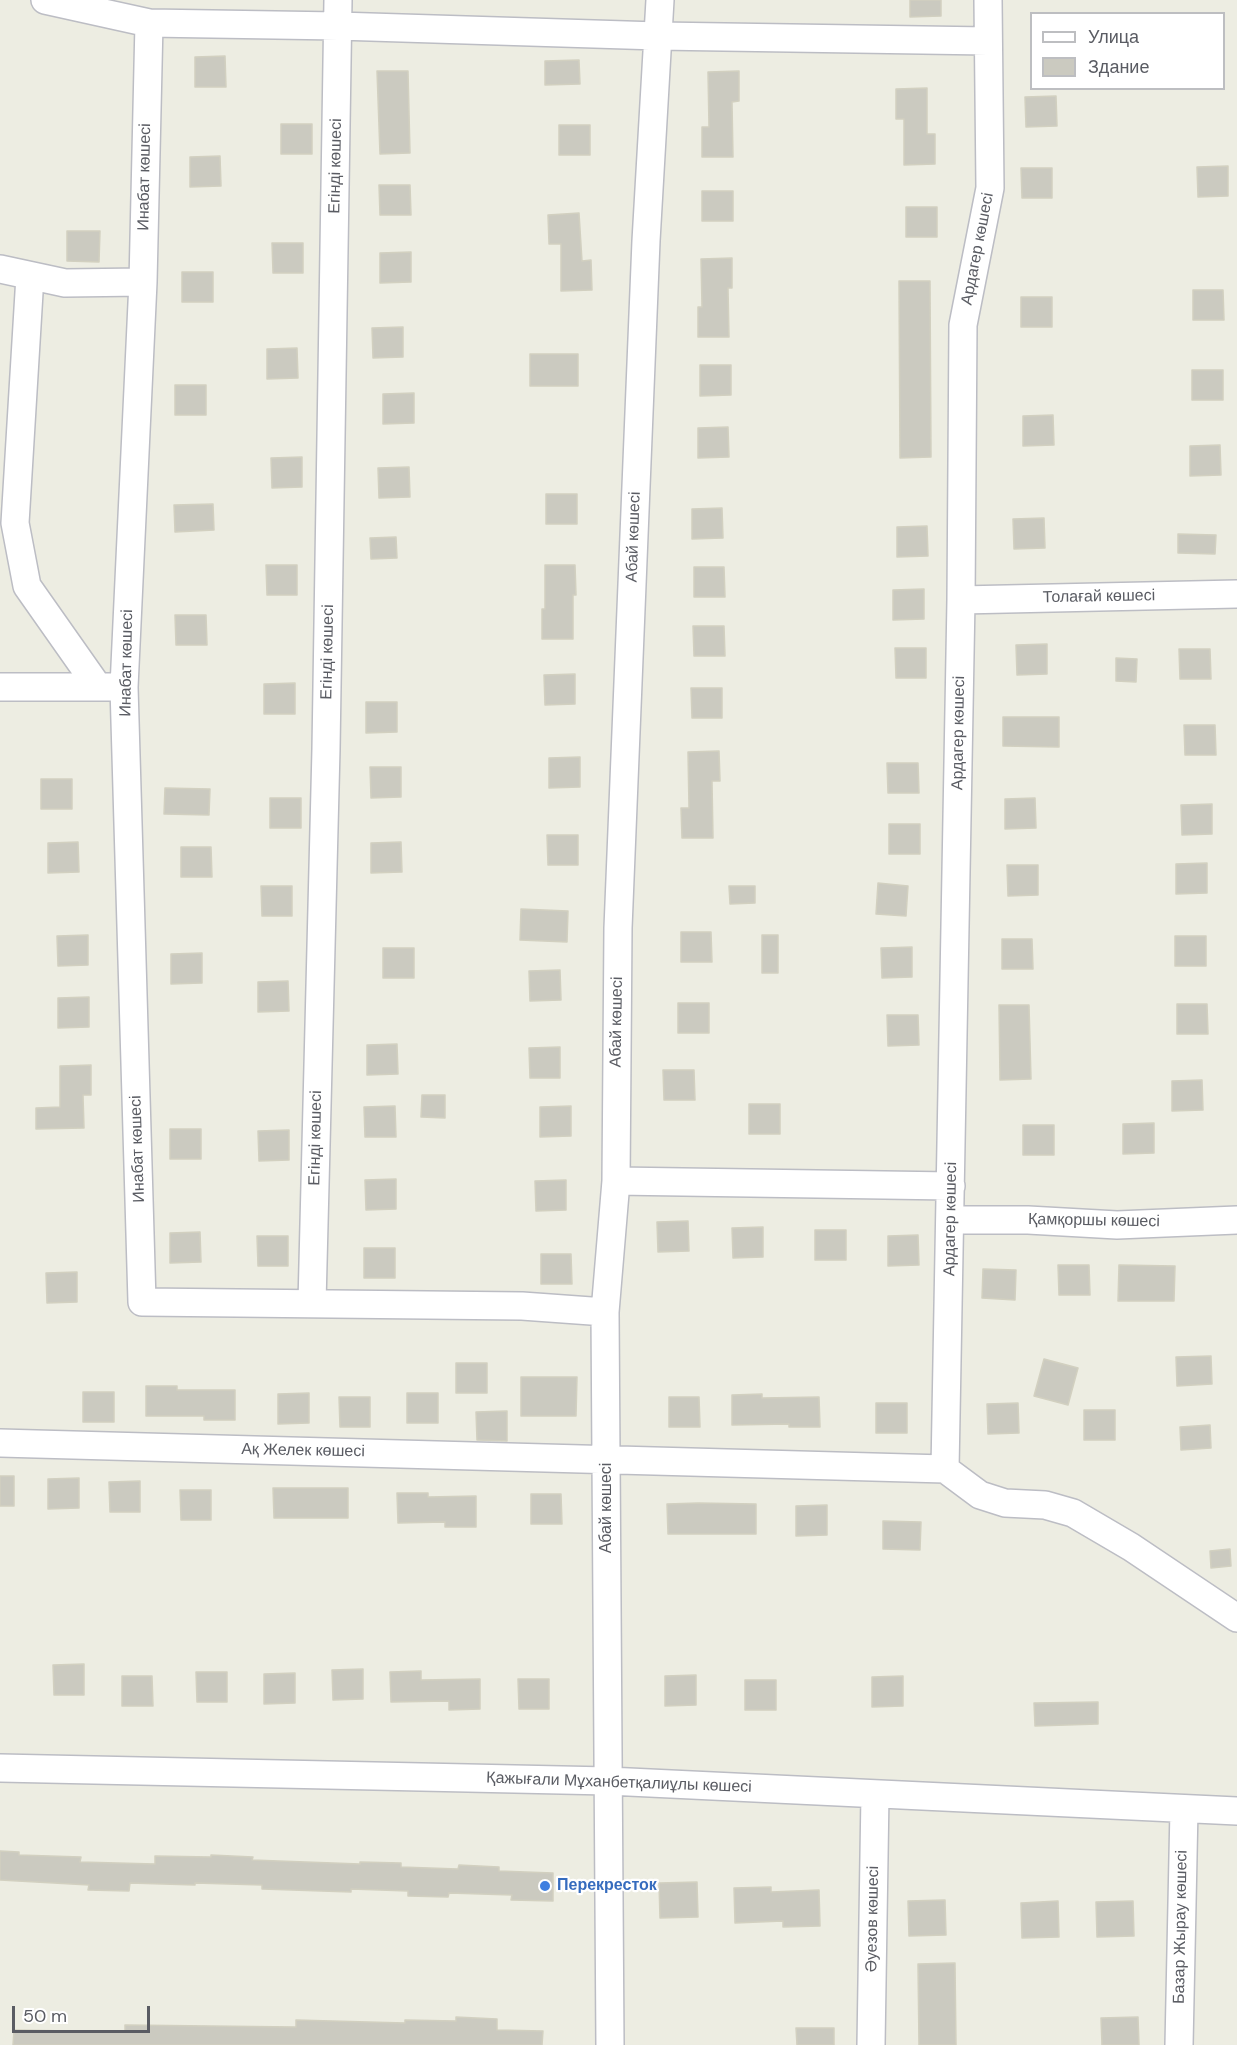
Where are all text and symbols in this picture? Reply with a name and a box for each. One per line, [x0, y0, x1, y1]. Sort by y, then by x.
legend [1030, 12, 1225, 90]
text: Улица [1088, 25, 1139, 49]
text: Здание [1088, 55, 1149, 79]
street label: Егінді көшесі [326, 118, 346, 214]
street label: Инабат көшесі [134, 123, 156, 231]
street label: Ардагер көшесі [958, 191, 998, 307]
street label: Абай көшесі [623, 491, 645, 583]
street label: Толағай көшесі [1043, 586, 1155, 608]
street label: Егінді көшесі [318, 604, 338, 700]
street label: Инабат көшесі [116, 609, 138, 717]
street label: Ардагер көшесі [948, 676, 970, 790]
street label: Абай көшесі [607, 976, 627, 1068]
street label: Егінді көшесі [306, 1090, 326, 1186]
street label: Инабат көшесі [127, 1095, 149, 1203]
street label: Ардагер көшесі [940, 1162, 962, 1276]
street label: Қамқоршы көшесі [1028, 1210, 1160, 1232]
street label: Ақ Желек көшесі [241, 1440, 365, 1462]
street label: Абай көшесі [597, 1463, 617, 1553]
street label: Қажығали Мұханбетқалиұлы көшесі [486, 1769, 752, 1797]
street label: Базар Жырау көшесі [1170, 1850, 1192, 2004]
street label: Әуезов көшесі [862, 1866, 884, 1972]
place label: Перекресток [557, 1876, 657, 1896]
marker: Перекресток [538, 1879, 552, 1893]
scale bar [15, 1994, 153, 2032]
text: 50 m [23, 2004, 67, 2028]

